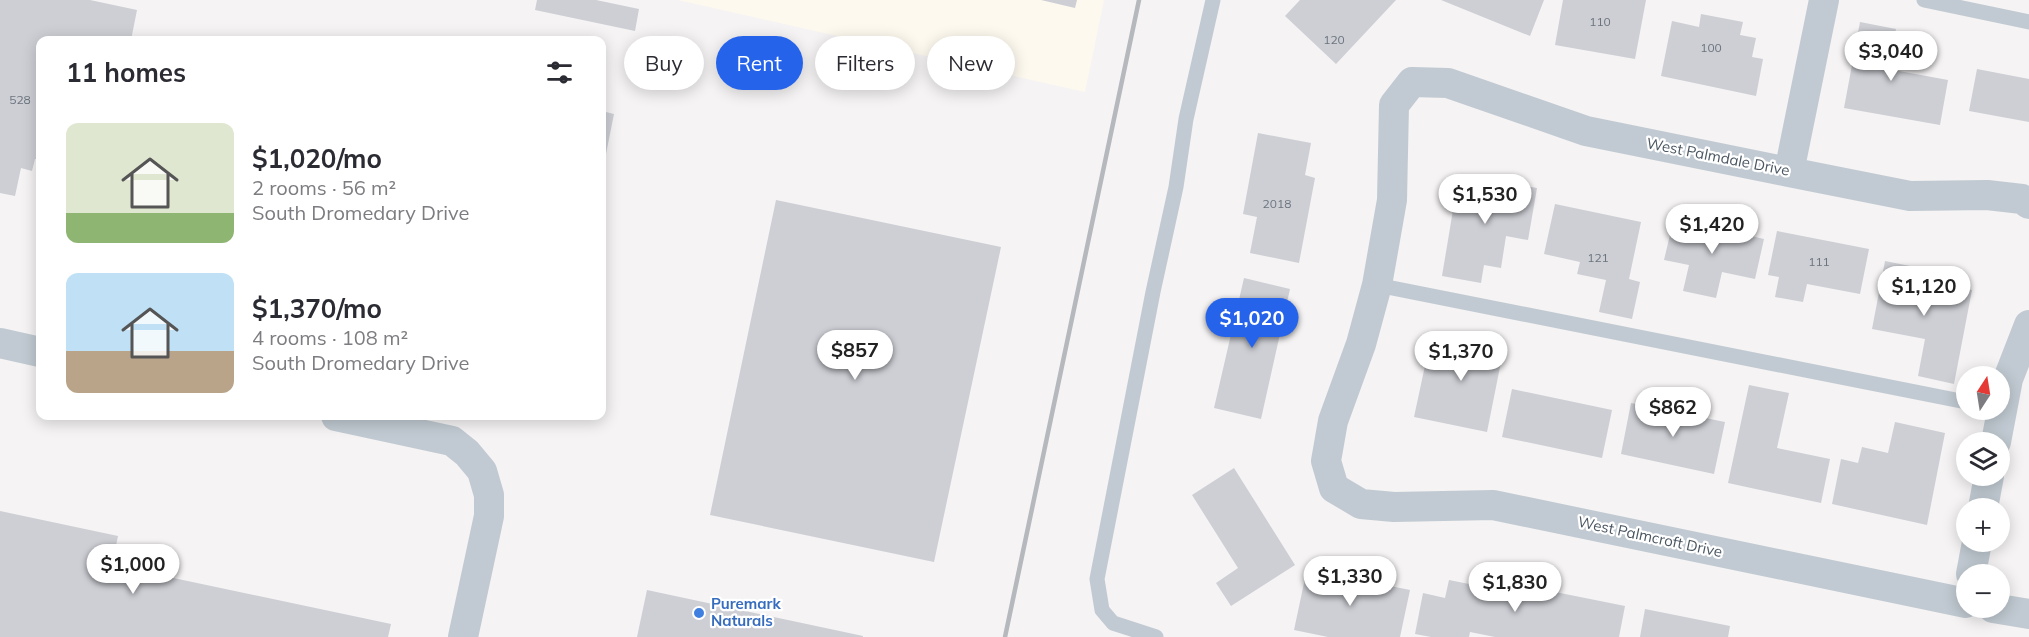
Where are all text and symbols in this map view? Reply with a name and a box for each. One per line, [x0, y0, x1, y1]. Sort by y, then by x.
house number: 110 [1589, 14, 1611, 29]
pin: $3,040 [1842, 31, 1940, 82]
house number: 120 [1323, 32, 1345, 47]
chip: Buy [624, 36, 704, 90]
chip: Rent [716, 36, 803, 90]
chip: Filters [815, 36, 915, 90]
chip: New [927, 36, 1015, 90]
text: $3,040 [1859, 38, 1923, 63]
house number: 100 [1700, 40, 1722, 55]
text: 11 homes [66, 56, 186, 89]
icon: filters [543, 56, 576, 89]
house number: 528 [9, 92, 31, 107]
street label: West Palmdale Drive [1645, 133, 1791, 180]
text: $1,020/mo [252, 142, 382, 175]
icon: home [114, 147, 186, 219]
pin: $1,530 [1436, 174, 1534, 225]
text: 2 rooms · 56 m² [252, 175, 396, 200]
text: $1,530 [1453, 181, 1517, 206]
house number: 2018 [1263, 196, 1291, 211]
text: South Dromedary Drive [252, 200, 469, 225]
pin: $1,420 [1663, 204, 1761, 255]
text: $1,420 [1680, 211, 1744, 236]
house number: 121 [1587, 250, 1609, 265]
house number: 111 [1808, 254, 1830, 269]
pin: $1,120 [1875, 266, 1973, 317]
text: $1,120 [1892, 273, 1956, 298]
text: $1,370/mo [252, 292, 382, 325]
icon: home [114, 297, 186, 369]
pin: $1,020 [1203, 298, 1301, 349]
text: $1,020 [1220, 305, 1284, 330]
text: 4 rooms · 108 m² [252, 325, 408, 350]
pin: $857 [819, 330, 891, 381]
pin: $1,370 [1412, 331, 1510, 382]
text: $857 [831, 337, 879, 362]
text: $1,370 [1429, 338, 1493, 363]
text: South Dromedary Drive [252, 350, 469, 375]
north arrow [1956, 366, 2010, 420]
map controls [1956, 366, 2010, 618]
pin: $862 [1637, 387, 1709, 438]
text: $862 [1649, 394, 1697, 419]
button: layers [1956, 432, 2010, 486]
button: + [1956, 498, 2010, 552]
street label: West Palmcroft Drive [1576, 512, 1724, 561]
pin: $1,000 [84, 544, 182, 595]
text: $1,000 [101, 551, 165, 576]
pin: $1,330 [1301, 556, 1399, 607]
pin: $1,830 [1466, 562, 1564, 613]
text: $1,330 [1318, 563, 1382, 588]
button: − [1956, 564, 2010, 618]
text: $1,830 [1483, 569, 1547, 594]
place label: Puremark Naturals [711, 594, 781, 630]
marker: Puremark Naturals [692, 606, 706, 620]

